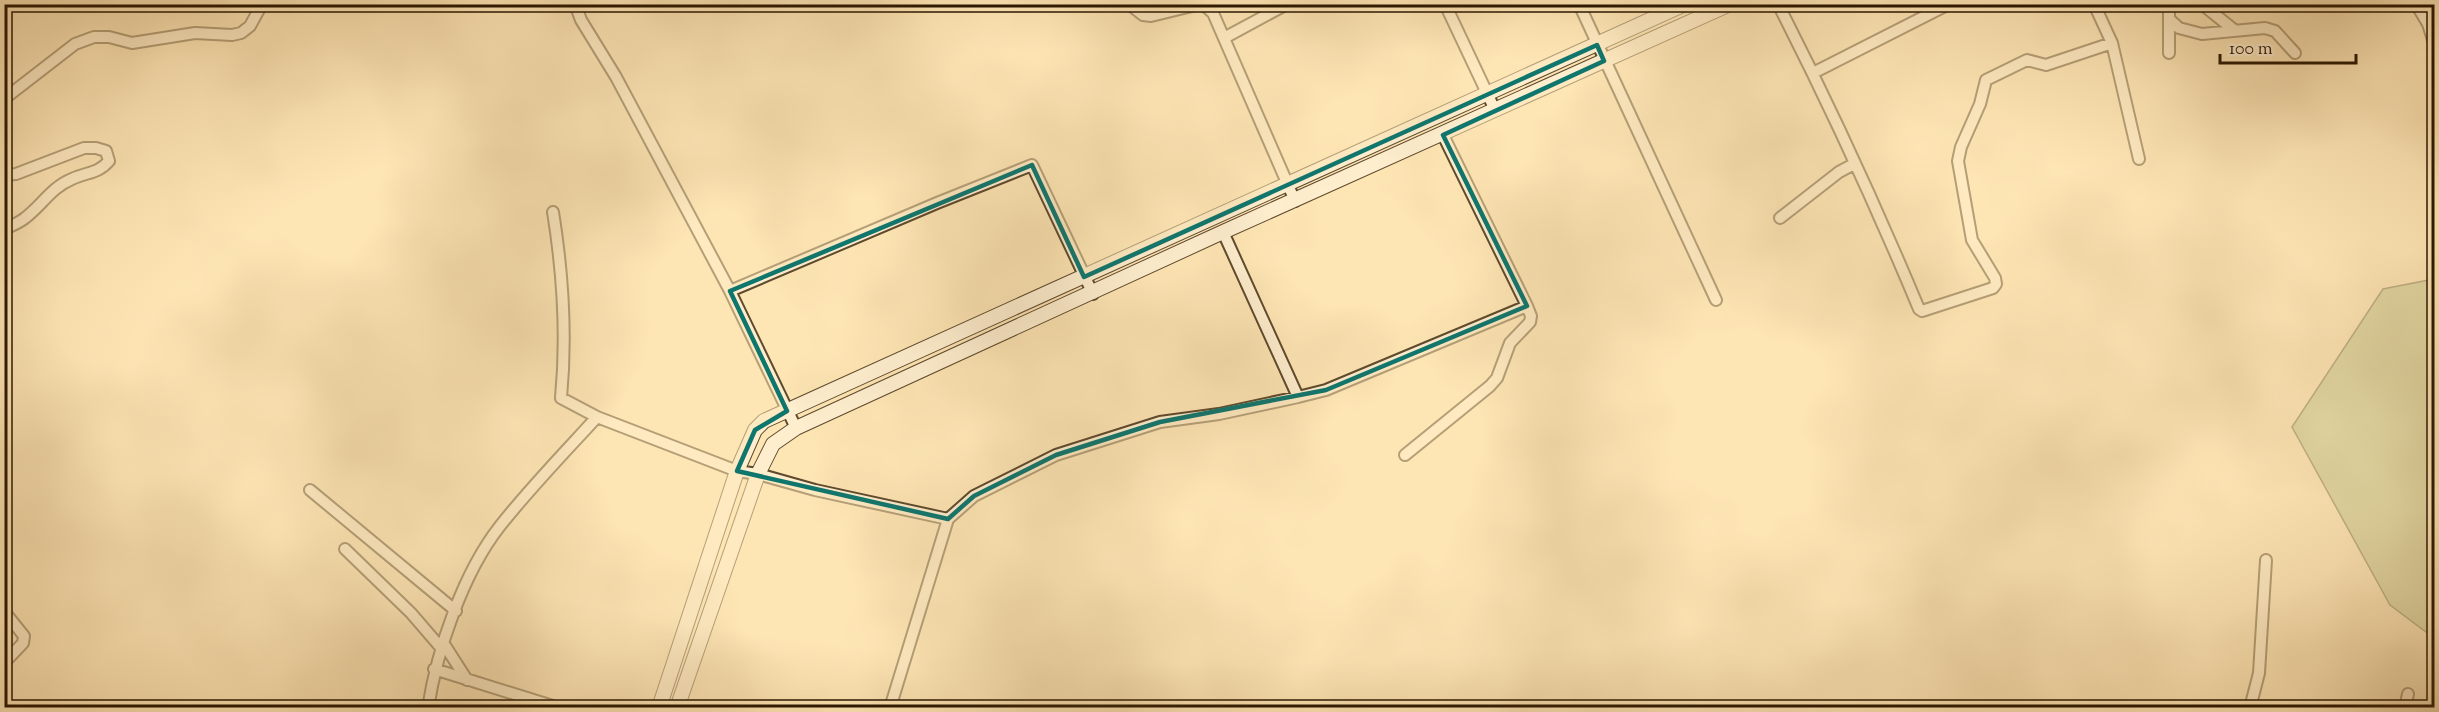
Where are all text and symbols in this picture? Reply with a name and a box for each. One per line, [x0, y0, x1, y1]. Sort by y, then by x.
scale bar [2220, 27, 2356, 65]
text: 100 m [2229, 37, 2273, 63]

